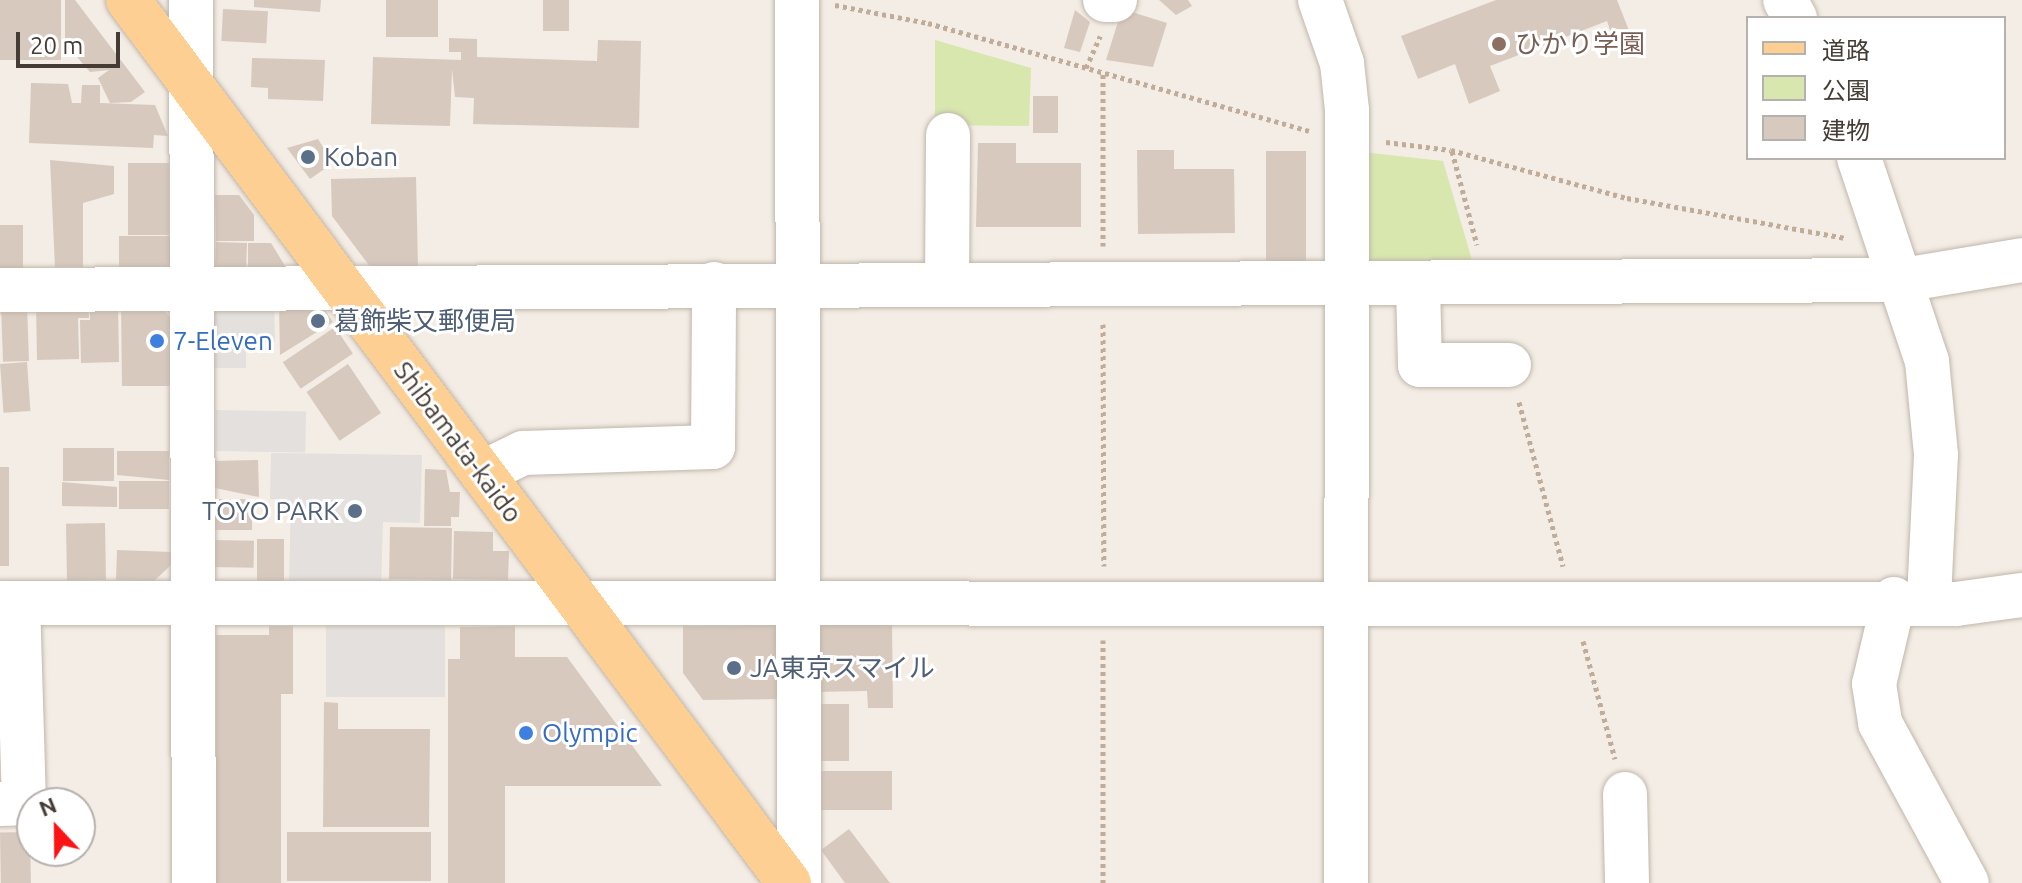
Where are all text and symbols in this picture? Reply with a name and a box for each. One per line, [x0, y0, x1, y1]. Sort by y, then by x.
scale bar [20, 16, 124, 66]
legend [1746, 16, 2006, 160]
place label: ひかり学園 [1515, 28, 1645, 60]
text: 20 m [30, 32, 83, 59]
marker: ひかり学園 [1490, 35, 1508, 53]
text: 道路 [1822, 37, 1870, 64]
text: 公園 [1822, 77, 1870, 104]
text: 建物 [1822, 117, 1870, 144]
place label: Koban [324, 141, 398, 173]
marker: Koban [299, 148, 317, 166]
place label: 葛飾柴又郵便局 [334, 305, 516, 337]
marker: 葛飾柴又郵便局 [309, 312, 327, 330]
place label: 7-Eleven [173, 325, 273, 357]
marker: 7-Eleven [148, 332, 166, 350]
street label: Shibamata-kaido [387, 355, 529, 529]
place label: TOYO PARK [202, 495, 339, 527]
marker: TOYO PARK [346, 502, 364, 520]
place label: JA東京スマイル [750, 652, 936, 684]
marker: JA東京スマイル [725, 659, 743, 677]
place label: Olympic [542, 717, 638, 749]
marker: Olympic [517, 724, 535, 742]
north arrow [16, 787, 96, 867]
text: N [35, 791, 60, 821]

